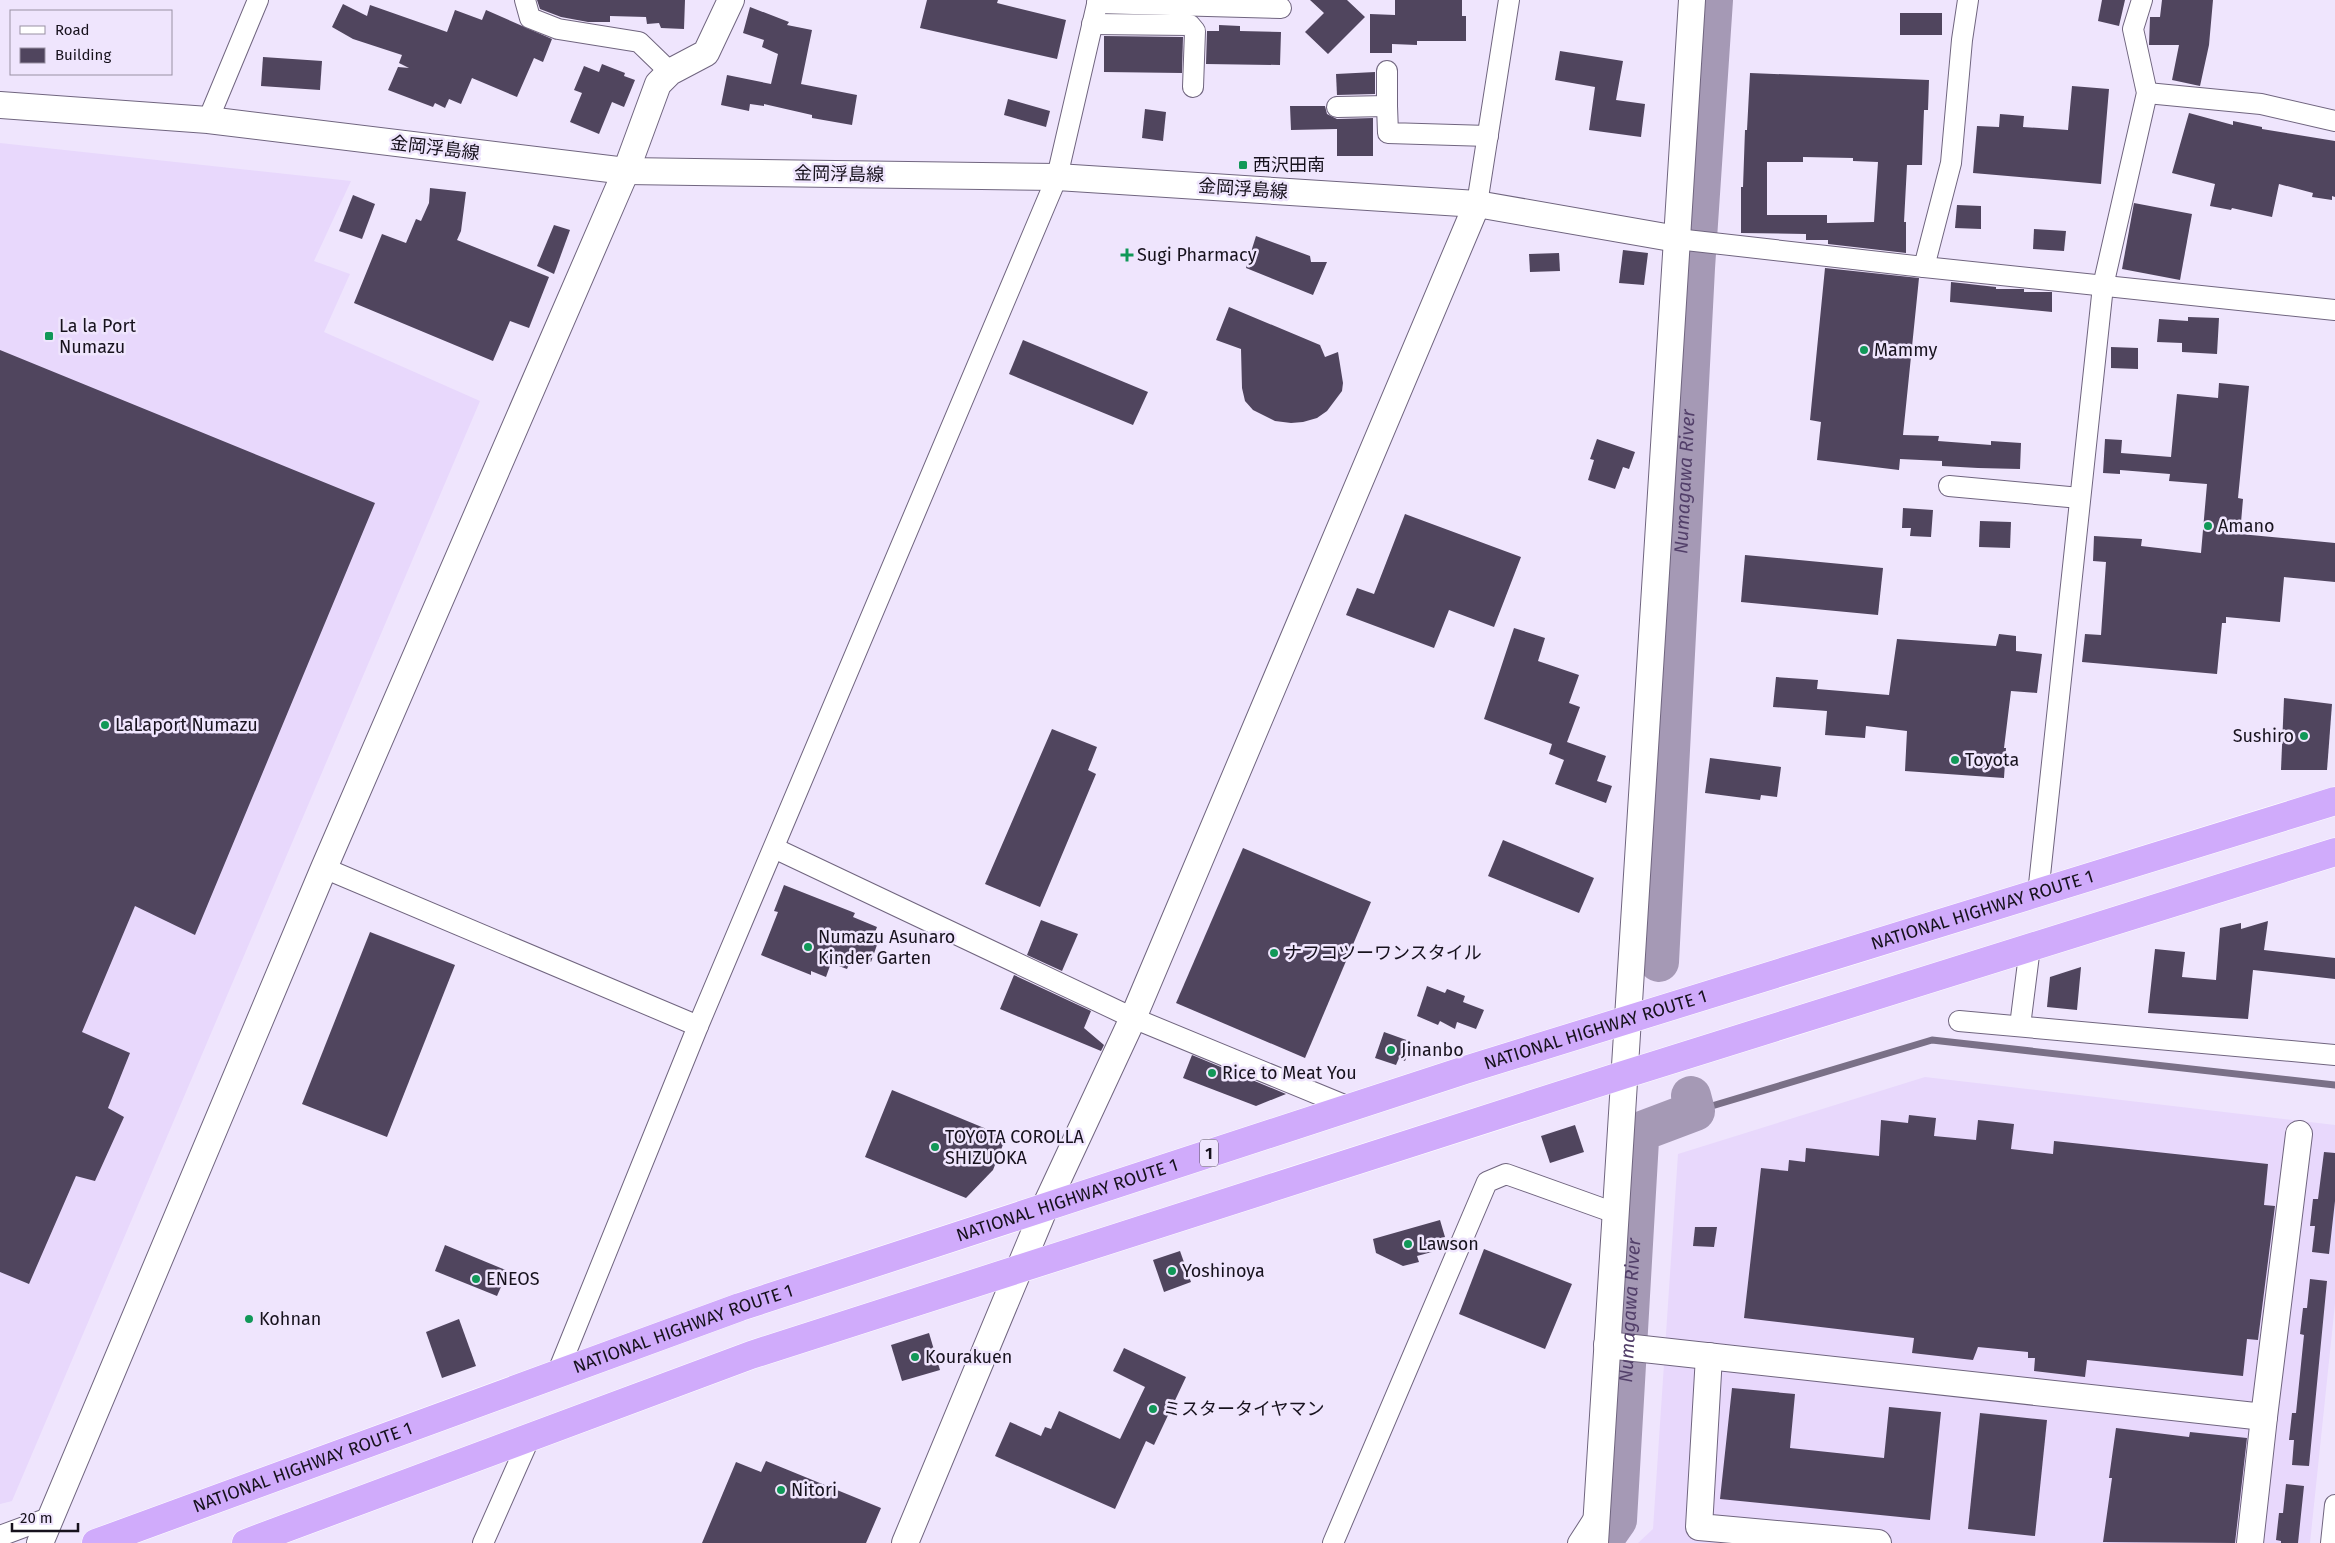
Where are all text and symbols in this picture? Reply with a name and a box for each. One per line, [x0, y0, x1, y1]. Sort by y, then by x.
legend [10, 10, 172, 75]
text: Road [55, 21, 90, 39]
text: Building [55, 46, 111, 64]
street label: 金岡浮島線 [389, 132, 481, 164]
place label: 西沢田南 [1253, 154, 1325, 176]
marker: 西沢田南 [1237, 159, 1249, 171]
street label: 金岡浮島線 [794, 162, 884, 186]
street label: 金岡浮島線 [1197, 175, 1289, 203]
place label: Sugi Pharmacy [1137, 244, 1257, 266]
marker: Sugi Pharmacy [1121, 249, 1133, 261]
place label: La la Port Numazu [59, 315, 136, 358]
marker: La la Port Numazu [43, 330, 55, 342]
place label: Mammy [1874, 339, 1938, 361]
marker: Mammy [1858, 344, 1870, 356]
water label: Numagawa River [1669, 408, 1699, 555]
place label: Amano [2218, 515, 2275, 537]
marker: Amano [2202, 520, 2214, 532]
place label: LaLaport Numazu [115, 714, 258, 736]
marker: LaLaport Numazu [99, 719, 111, 731]
place label: Sushiro [2233, 725, 2294, 747]
marker: Sushiro [2298, 730, 2310, 742]
place label: Toyota [1965, 749, 2019, 771]
marker: Toyota [1949, 754, 1961, 766]
street label: NATIONAL HIGHWAY ROUTE 1 [1868, 865, 2096, 955]
place label: Numazu Asunaro Kinder Garten [818, 926, 955, 969]
marker: Numazu Asunaro Kinder Garten [802, 941, 814, 953]
place label: ナフコツーワンスタイル [1284, 942, 1482, 964]
marker: ナフコツーワンスタイル [1268, 947, 1280, 959]
street label: NATIONAL HIGHWAY ROUTE 1 [1481, 985, 1709, 1074]
place label: Jinanbo [1401, 1039, 1464, 1061]
marker: Jinanbo [1385, 1044, 1397, 1056]
place label: Rice to Meat You [1222, 1062, 1357, 1084]
marker: Rice to Meat You [1206, 1067, 1218, 1079]
place label: TOYOTA COROLLA SHIZUOKA [945, 1126, 1085, 1169]
road number: 1 [1200, 1140, 1218, 1166]
marker: TOYOTA COROLLA SHIZUOKA [929, 1141, 941, 1153]
street label: NATIONAL HIGHWAY ROUTE 1 [953, 1154, 1181, 1247]
place label: Lawson [1418, 1233, 1479, 1255]
water label: Numagawa River [1613, 1237, 1645, 1383]
marker: Lawson [1402, 1238, 1414, 1250]
place label: Yoshinoya [1182, 1260, 1265, 1282]
marker: Yoshinoya [1166, 1265, 1178, 1277]
place label: ENEOS [486, 1268, 540, 1290]
marker: ENEOS [470, 1273, 482, 1285]
street label: NATIONAL HIGHWAY ROUTE 1 [570, 1279, 796, 1378]
place label: Kohnan [259, 1308, 321, 1330]
marker: Kohnan [243, 1313, 255, 1325]
place label: Kourakuen [925, 1346, 1012, 1368]
marker: Kourakuen [909, 1351, 921, 1363]
place label: ミスタータイヤマン [1163, 1398, 1324, 1420]
marker: ミスタータイヤマン [1147, 1403, 1159, 1415]
street label: NATIONAL HIGHWAY ROUTE 1 [190, 1417, 415, 1518]
place label: Nitori [791, 1479, 837, 1501]
marker: Nitori [775, 1484, 787, 1496]
scale bar [12, 1500, 79, 1532]
text: 20 m [20, 1509, 53, 1527]

